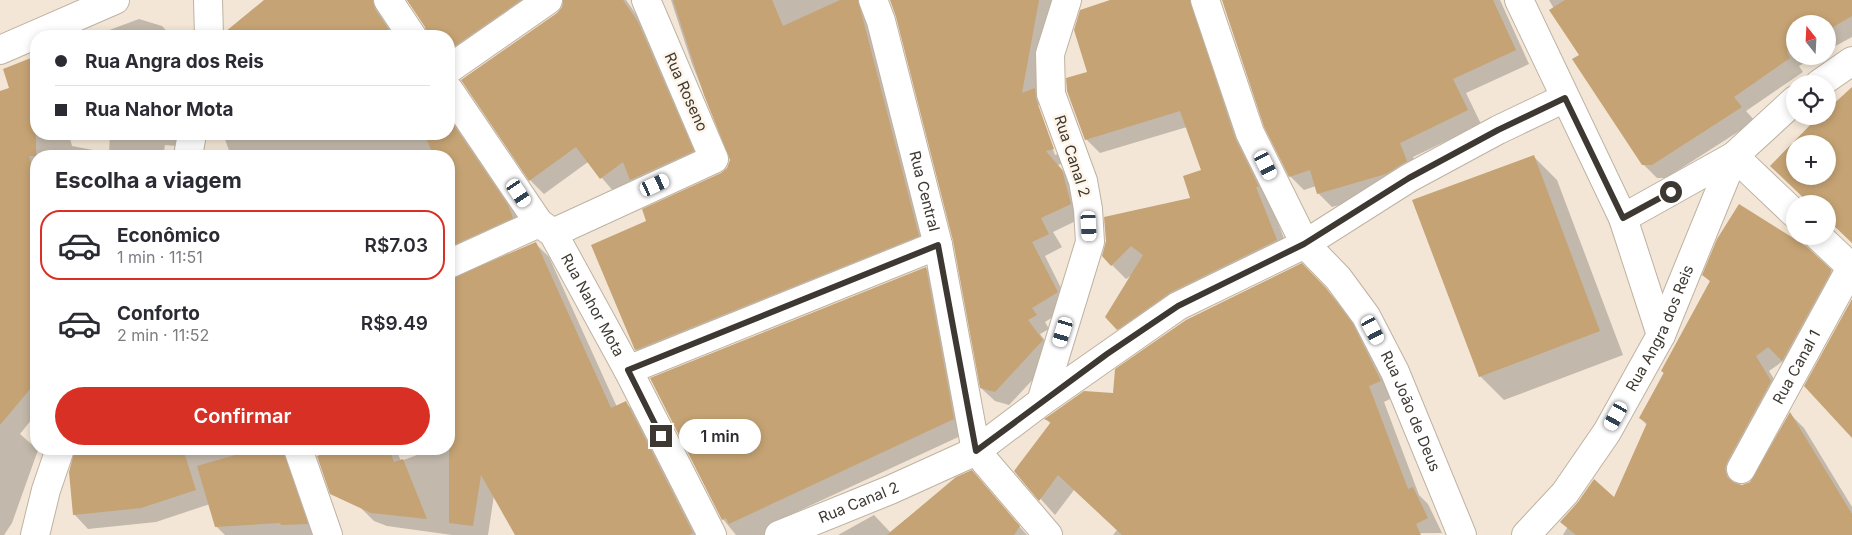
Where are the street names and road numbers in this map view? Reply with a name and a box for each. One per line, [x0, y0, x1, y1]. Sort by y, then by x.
street label: Rua Roseno [661, 50, 712, 134]
street label: Rua Canal 2 [1050, 113, 1095, 199]
street label: Rua Central [905, 149, 944, 233]
street label: Rua Nahor Mota [557, 250, 629, 360]
street label: Rua Angra dos Reis [1621, 262, 1698, 395]
street label: Rua Canal 1 [1768, 327, 1824, 407]
street label: Rua João de Deus [1377, 347, 1445, 474]
street label: Rua Canal 2 [816, 477, 902, 527]

